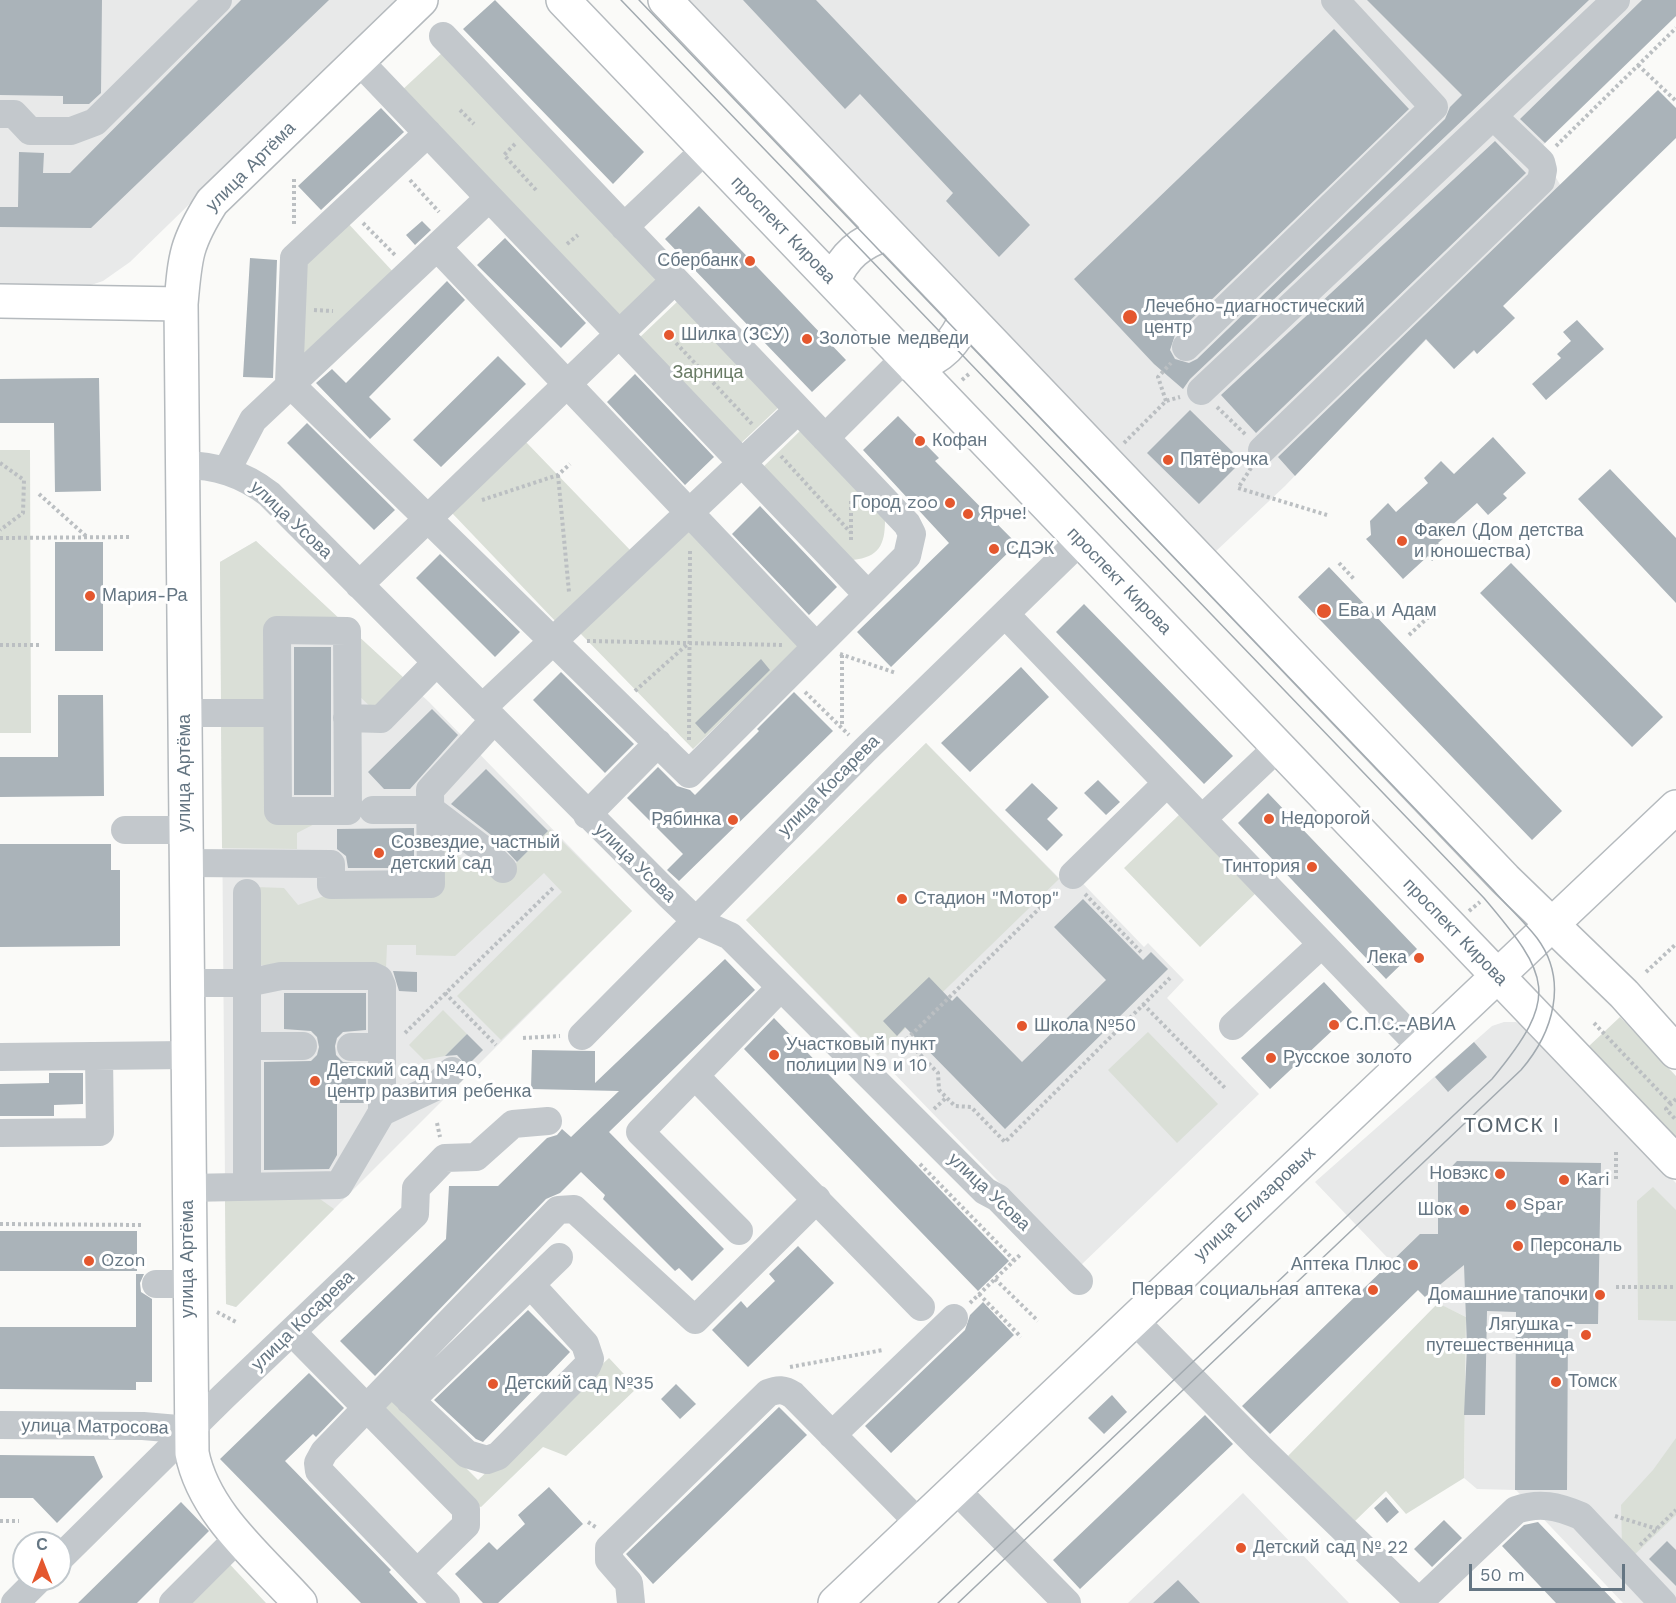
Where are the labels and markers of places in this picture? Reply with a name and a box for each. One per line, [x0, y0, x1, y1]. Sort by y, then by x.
place label: Сбербанк [657, 250, 738, 272]
marker: Сбербанк [743, 254, 757, 268]
place label: Лечебно-диагностический центр [1144, 296, 1365, 338]
marker: Лечебно-диагностический центр [1121, 308, 1139, 326]
place label: Шилка (ЗСУ) [681, 324, 790, 346]
marker: Шилка (ЗСУ) [662, 328, 676, 342]
place label: Золотые медведи [819, 328, 969, 350]
marker: Золотые медведи [800, 332, 814, 346]
place label: Кофан [932, 430, 987, 452]
marker: Кофан [913, 434, 927, 448]
place label: Пятёрочка [1180, 449, 1268, 471]
marker: Пятёрочка [1161, 453, 1175, 467]
place label: Город zoo [852, 492, 938, 514]
marker: Город zoo [943, 496, 957, 510]
place label: Ярче! [980, 503, 1027, 525]
marker: Ярче! [961, 507, 975, 521]
place label: Факел (Дом детства и юношества) [1414, 520, 1584, 562]
marker: Факел (Дом детства и юношества) [1395, 534, 1409, 548]
place label: СДЭК [1006, 538, 1054, 560]
marker: СДЭК [987, 542, 1001, 556]
place label: Мария-Ра [102, 585, 188, 607]
marker: Мария-Ра [83, 589, 97, 603]
place label: Ева и Адам [1338, 600, 1437, 622]
marker: Ева и Адам [1315, 602, 1333, 620]
place label: Недорогой [1281, 808, 1370, 830]
place label: Рябинка [651, 809, 721, 831]
marker: Недорогой [1262, 812, 1276, 826]
marker: Рябинка [726, 813, 740, 827]
place label: Созвездие, частный детский сад [391, 832, 560, 874]
marker: Созвездие, частный детский сад [372, 846, 386, 860]
place label: Тинтория [1222, 856, 1300, 878]
marker: Тинтория [1305, 860, 1319, 874]
place label: Стадион "Мотор" [914, 888, 1059, 910]
marker: Стадион "Мотор" [895, 892, 909, 906]
place label: Лека [1367, 947, 1407, 969]
marker: Лека [1412, 951, 1426, 965]
place label: С.П.С.-АВИА [1346, 1014, 1456, 1036]
place label: Школа №50 [1034, 1015, 1136, 1037]
marker: С.П.С.-АВИА [1327, 1018, 1341, 1032]
marker: Школа №50 [1015, 1019, 1029, 1033]
place label: Участковый пункт полиции N9 и 10 [786, 1034, 936, 1076]
place label: Русское золото [1283, 1047, 1412, 1069]
marker: Участковый пункт полиции N9 и 10 [767, 1048, 781, 1062]
marker: Русское золото [1264, 1051, 1278, 1065]
place label: Детский сад №40, центр развития ребенка [327, 1060, 531, 1102]
marker: Детский сад №40, центр развития ребенка [308, 1074, 322, 1088]
place label: Новэкс [1429, 1163, 1488, 1185]
marker: Новэкс [1493, 1167, 1507, 1181]
place label: Kari [1576, 1169, 1610, 1191]
marker: Kari [1557, 1173, 1571, 1187]
place label: Spar [1523, 1194, 1563, 1216]
marker: Spar [1504, 1198, 1518, 1212]
place label: Шок [1418, 1199, 1452, 1221]
marker: Шок [1457, 1203, 1471, 1217]
place label: Персональ [1530, 1235, 1622, 1257]
marker: Персональ [1511, 1239, 1525, 1253]
place label: Ozon [101, 1250, 146, 1272]
marker: Ozon [82, 1254, 96, 1268]
place label: Аптека Плюс [1291, 1254, 1401, 1276]
marker: Аптека Плюс [1406, 1258, 1420, 1272]
place label: Первая социальная аптека [1131, 1279, 1361, 1301]
marker: Первая социальная аптека [1366, 1283, 1380, 1297]
place label: Домашние тапочки [1428, 1284, 1588, 1306]
marker: Домашние тапочки [1593, 1288, 1607, 1302]
place label: Лягушка - путешественница [1426, 1314, 1574, 1356]
marker: Лягушка - путешественница [1579, 1328, 1593, 1342]
place label: Томск [1568, 1371, 1617, 1393]
place label: Детский сад №35 [505, 1373, 654, 1395]
marker: Томск [1549, 1375, 1563, 1389]
marker: Детский сад №35 [486, 1377, 500, 1391]
place label: Детский сад № 22 [1253, 1537, 1408, 1559]
marker: Детский сад № 22 [1234, 1541, 1248, 1555]

